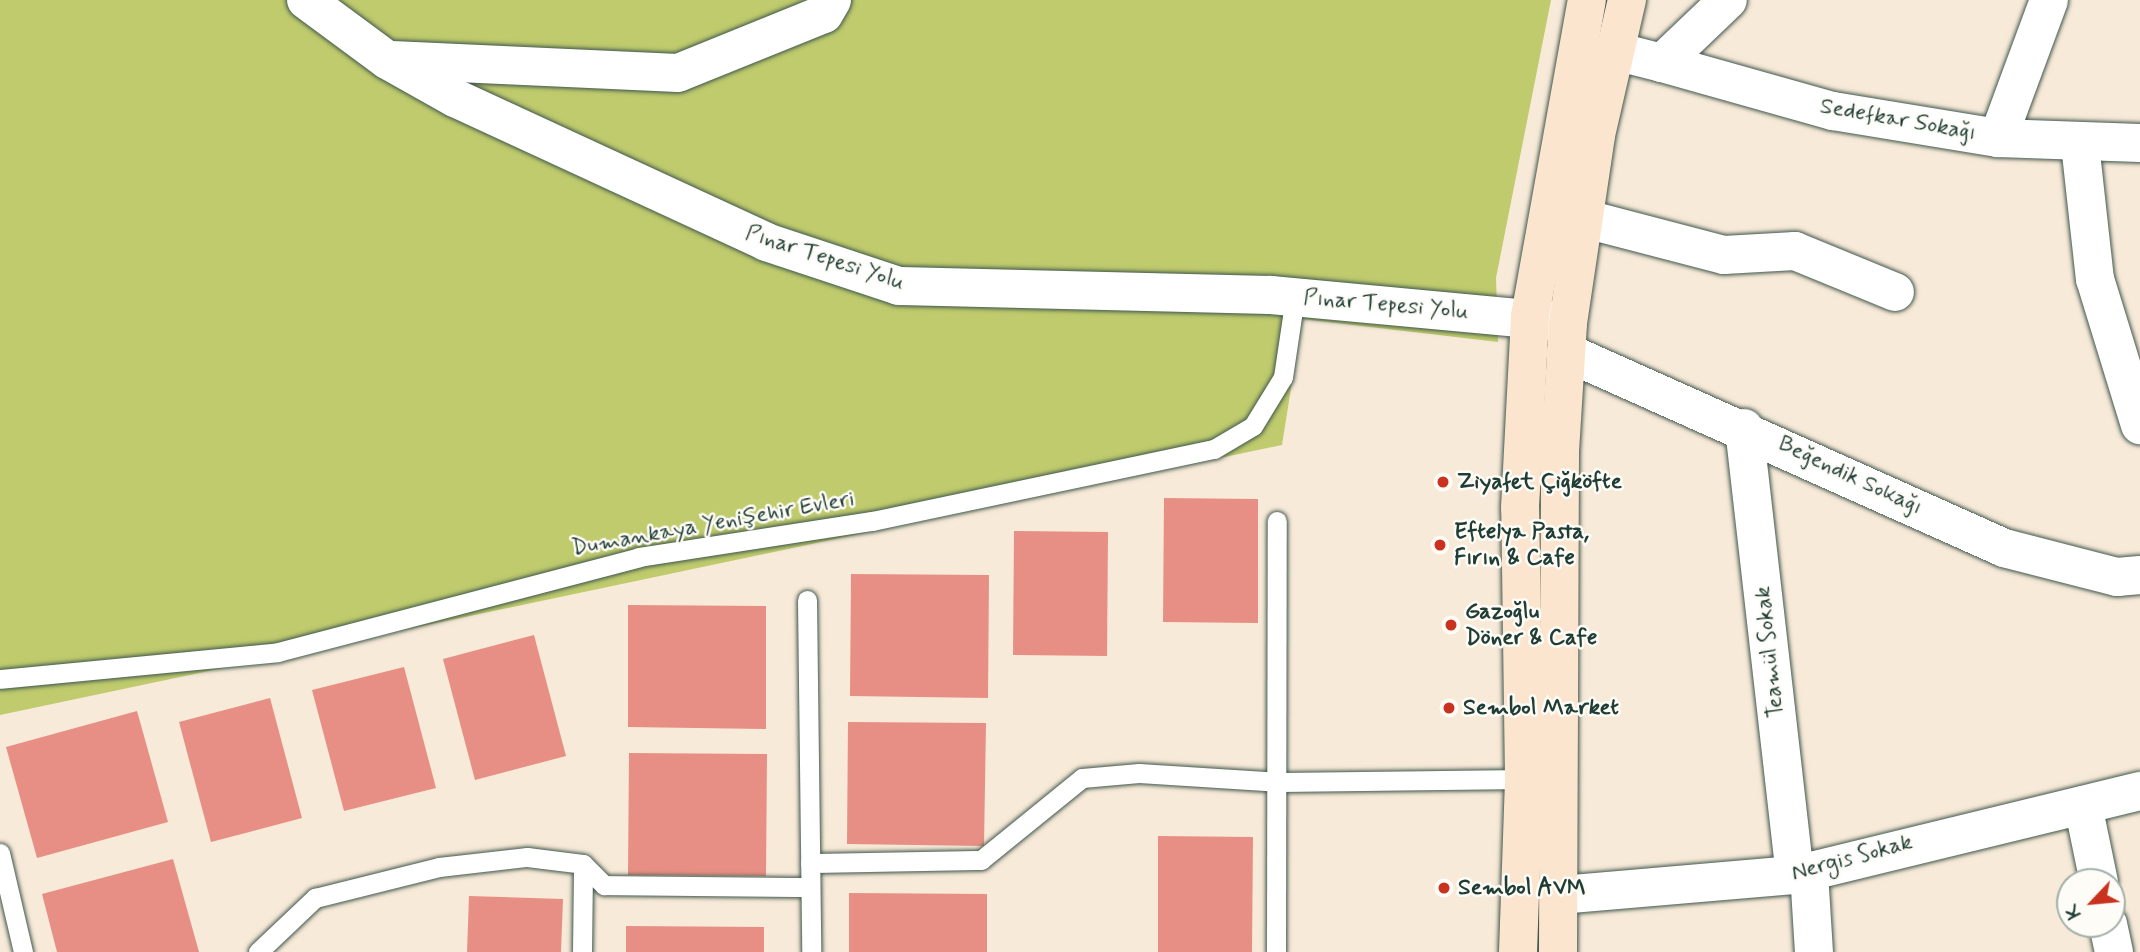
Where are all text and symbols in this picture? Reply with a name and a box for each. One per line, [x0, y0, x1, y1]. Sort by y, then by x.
street label: Sedefkar Sokağı [1817, 93, 1979, 147]
street label: Pınar Tepesi Yolu [746, 221, 904, 295]
street label: Pınar Tepesi Yolu [1306, 284, 1466, 326]
street label: Beğendik Sokağı [1773, 430, 1927, 522]
place label: Ziyafet Çiğköfte [1457, 468, 1622, 496]
marker: Ziyafet Çiğköfte [1435, 474, 1451, 490]
street label: Dumankaya Yenişehir Evleri [566, 485, 860, 563]
place label: Eftelya Pasta, Fırın & Cafe [1454, 518, 1589, 572]
marker: Eftelya Pasta, Fırın & Cafe [1432, 537, 1448, 553]
street label: Teamül Sokak [1749, 584, 1791, 720]
place label: Gazoğlu Döner & Cafe [1465, 598, 1597, 652]
marker: Gazoğlu Döner & Cafe [1443, 617, 1459, 633]
place label: Sembol Market [1463, 694, 1619, 722]
marker: Sembol Market [1441, 700, 1457, 716]
street label: Nergis Sokak [1787, 828, 1917, 888]
north arrow [2056, 868, 2126, 938]
place label: Sembol AVM [1458, 874, 1589, 902]
marker: Sembol AVM [1436, 880, 1452, 896]
text: K [2059, 900, 2088, 923]

